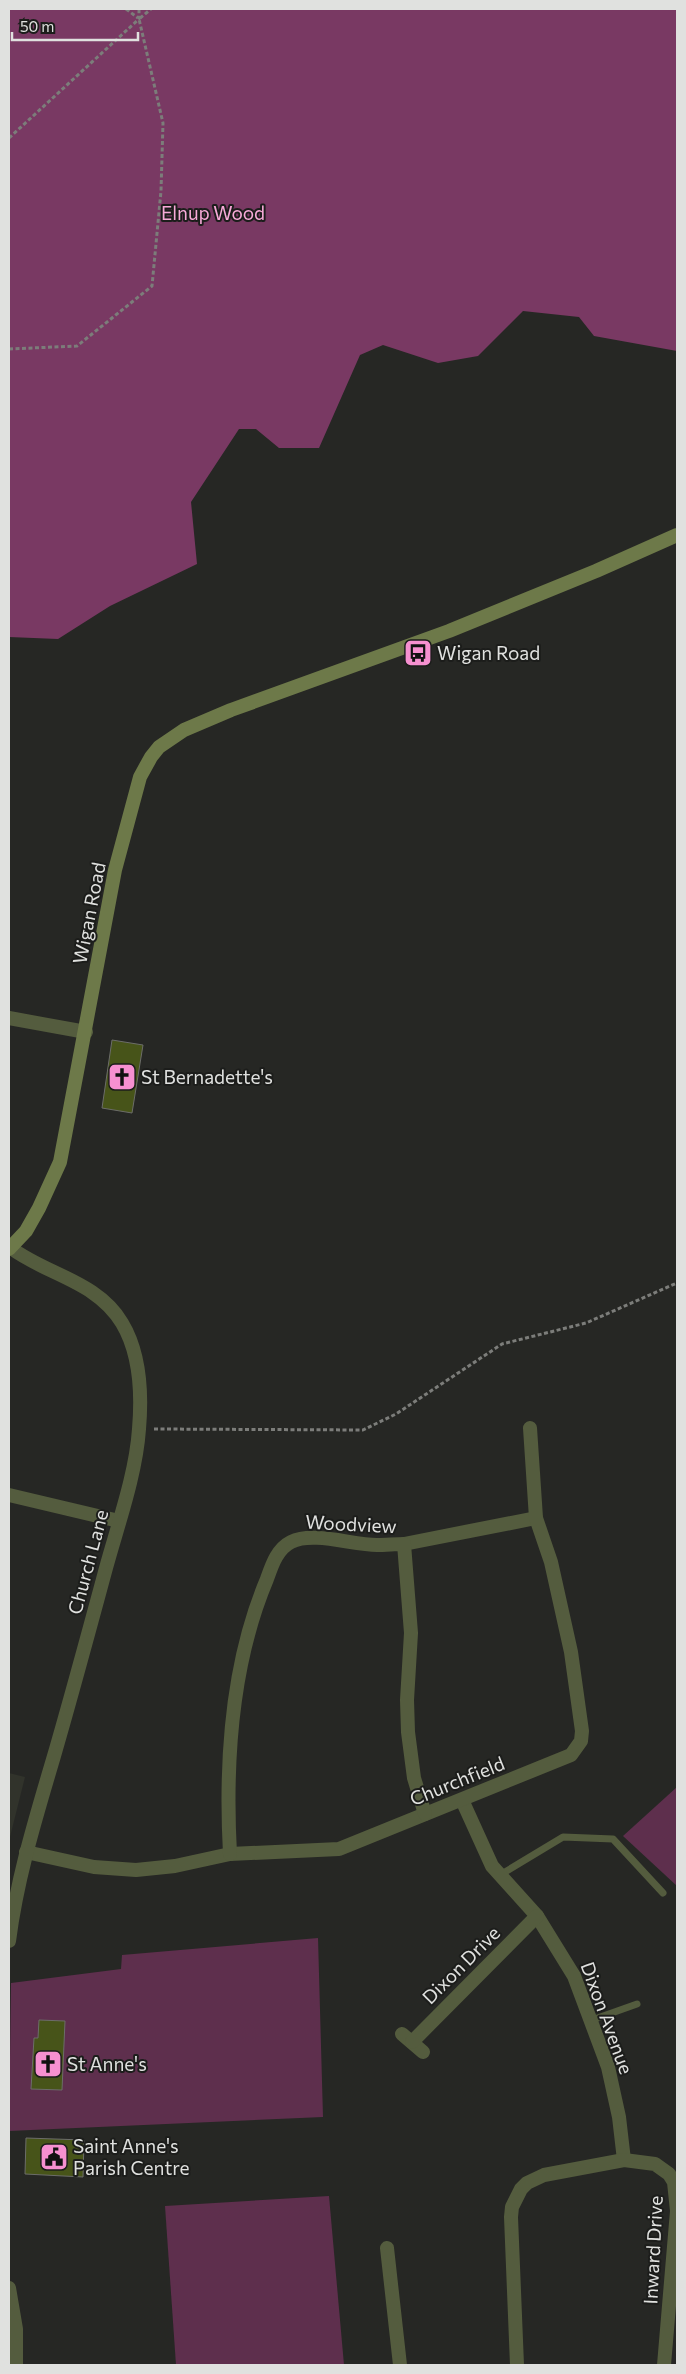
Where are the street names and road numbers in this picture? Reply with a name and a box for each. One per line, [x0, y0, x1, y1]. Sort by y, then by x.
street label: Wigan Road [67, 860, 110, 966]
street label: Church Lane [63, 1507, 113, 1617]
street label: Woodview [305, 1510, 397, 1537]
street label: Churchfield [406, 1751, 508, 1810]
street label: Dixon Drive [417, 1921, 504, 2008]
street label: Dixon Avenue [577, 1959, 638, 2077]
street label: Inward Drive [638, 2195, 667, 2305]

